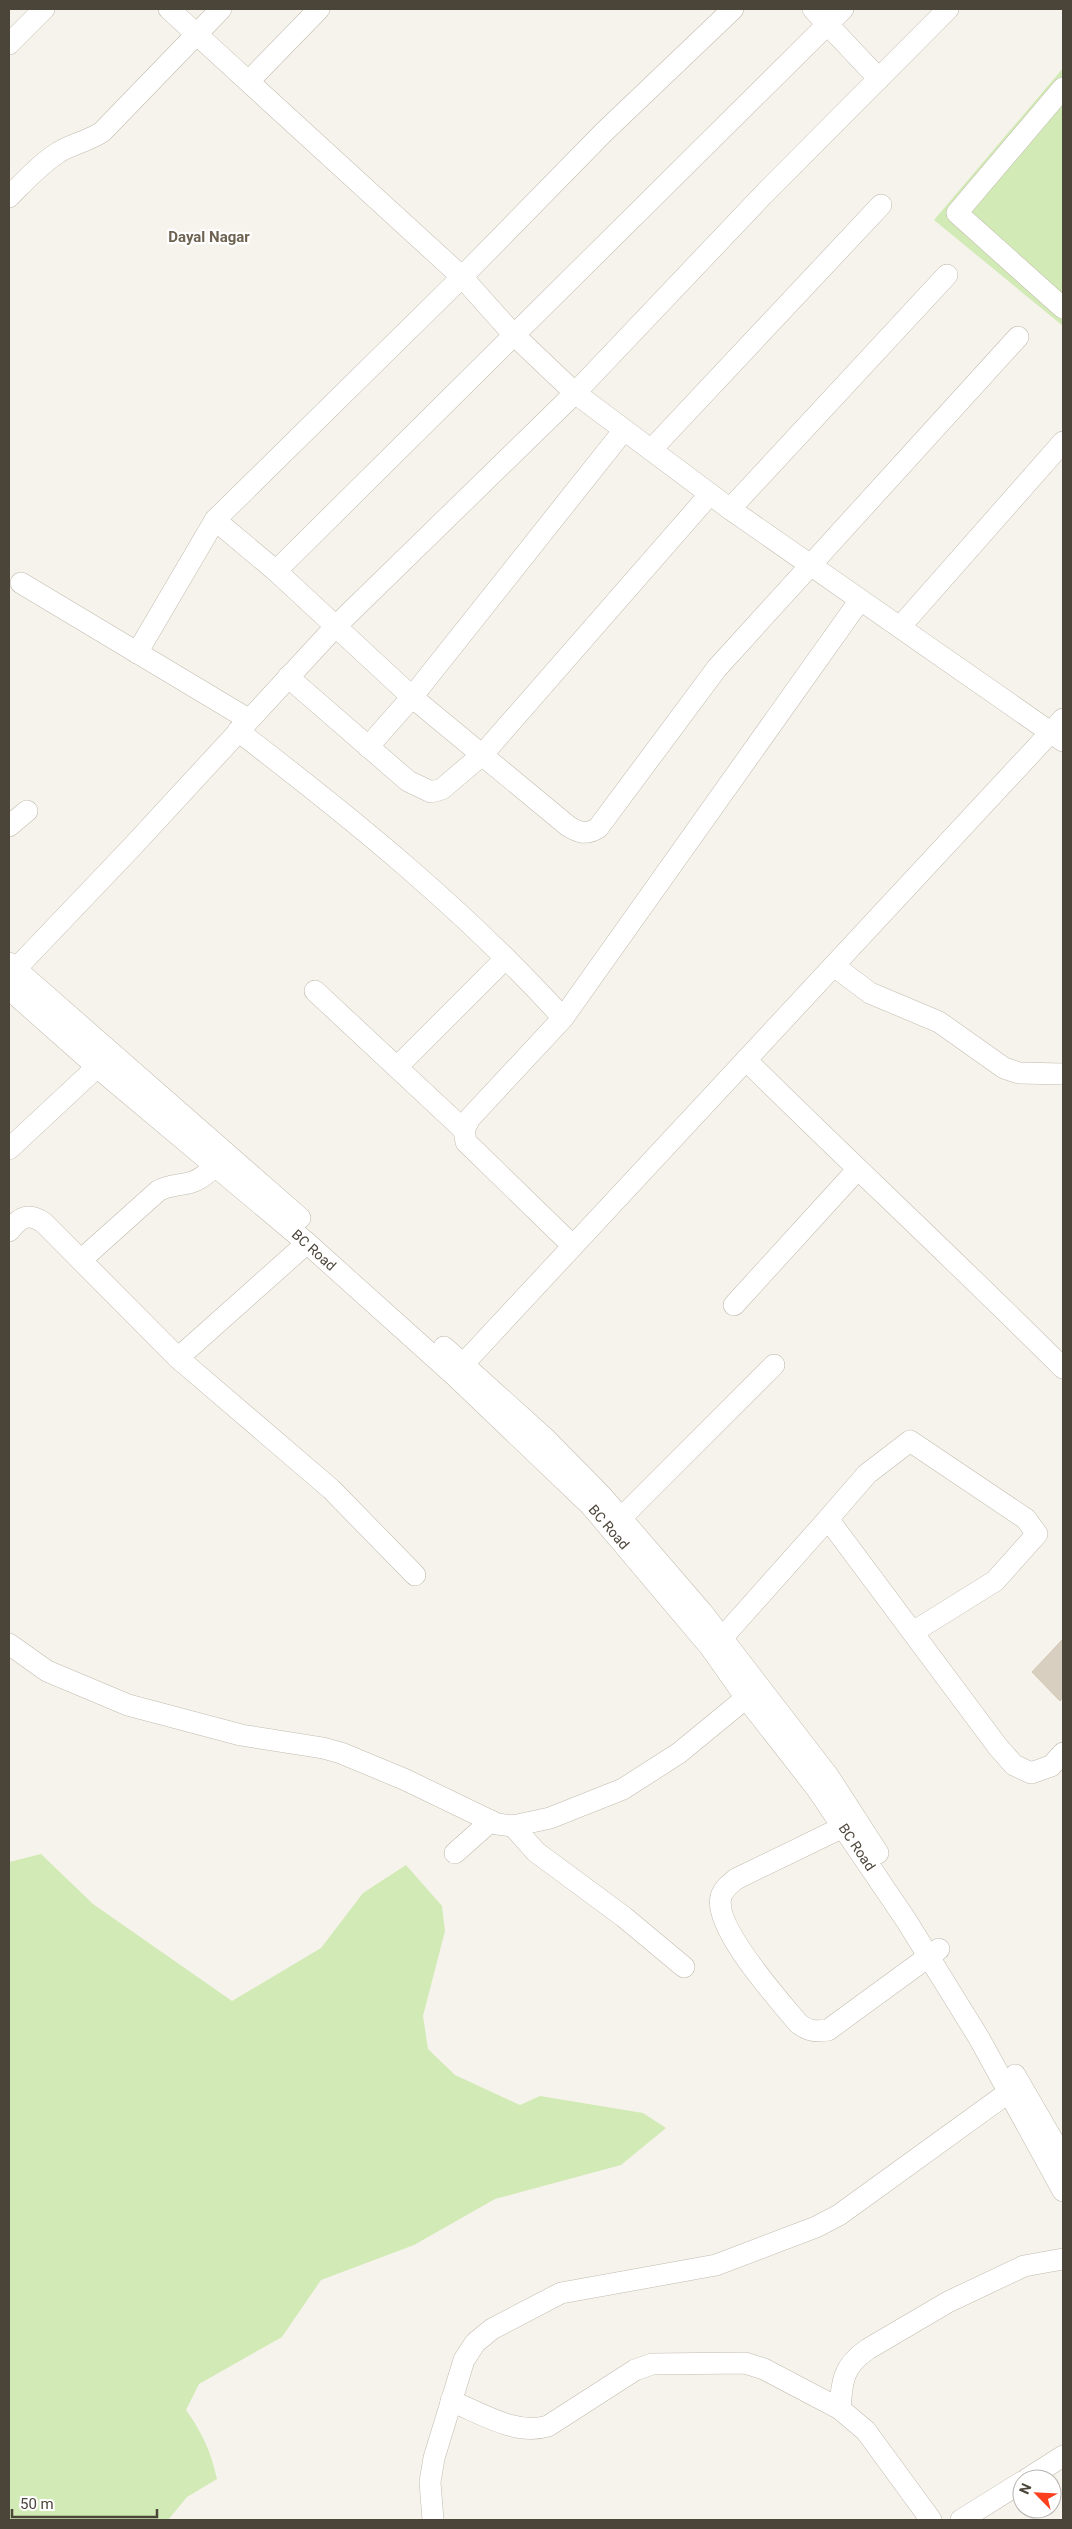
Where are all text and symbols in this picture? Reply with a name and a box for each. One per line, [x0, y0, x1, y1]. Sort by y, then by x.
district label: Dayal Nagar [168, 228, 250, 246]
street label: BC Road [289, 1226, 339, 1274]
street label: BC Road [585, 1502, 633, 1552]
street label: BC Road [835, 1820, 879, 1874]
north arrow [1012, 2469, 1062, 2519]
text: N [1016, 2481, 1034, 2496]
scale bar [12, 2486, 158, 2518]
text: 50 m [20, 2495, 54, 2513]

